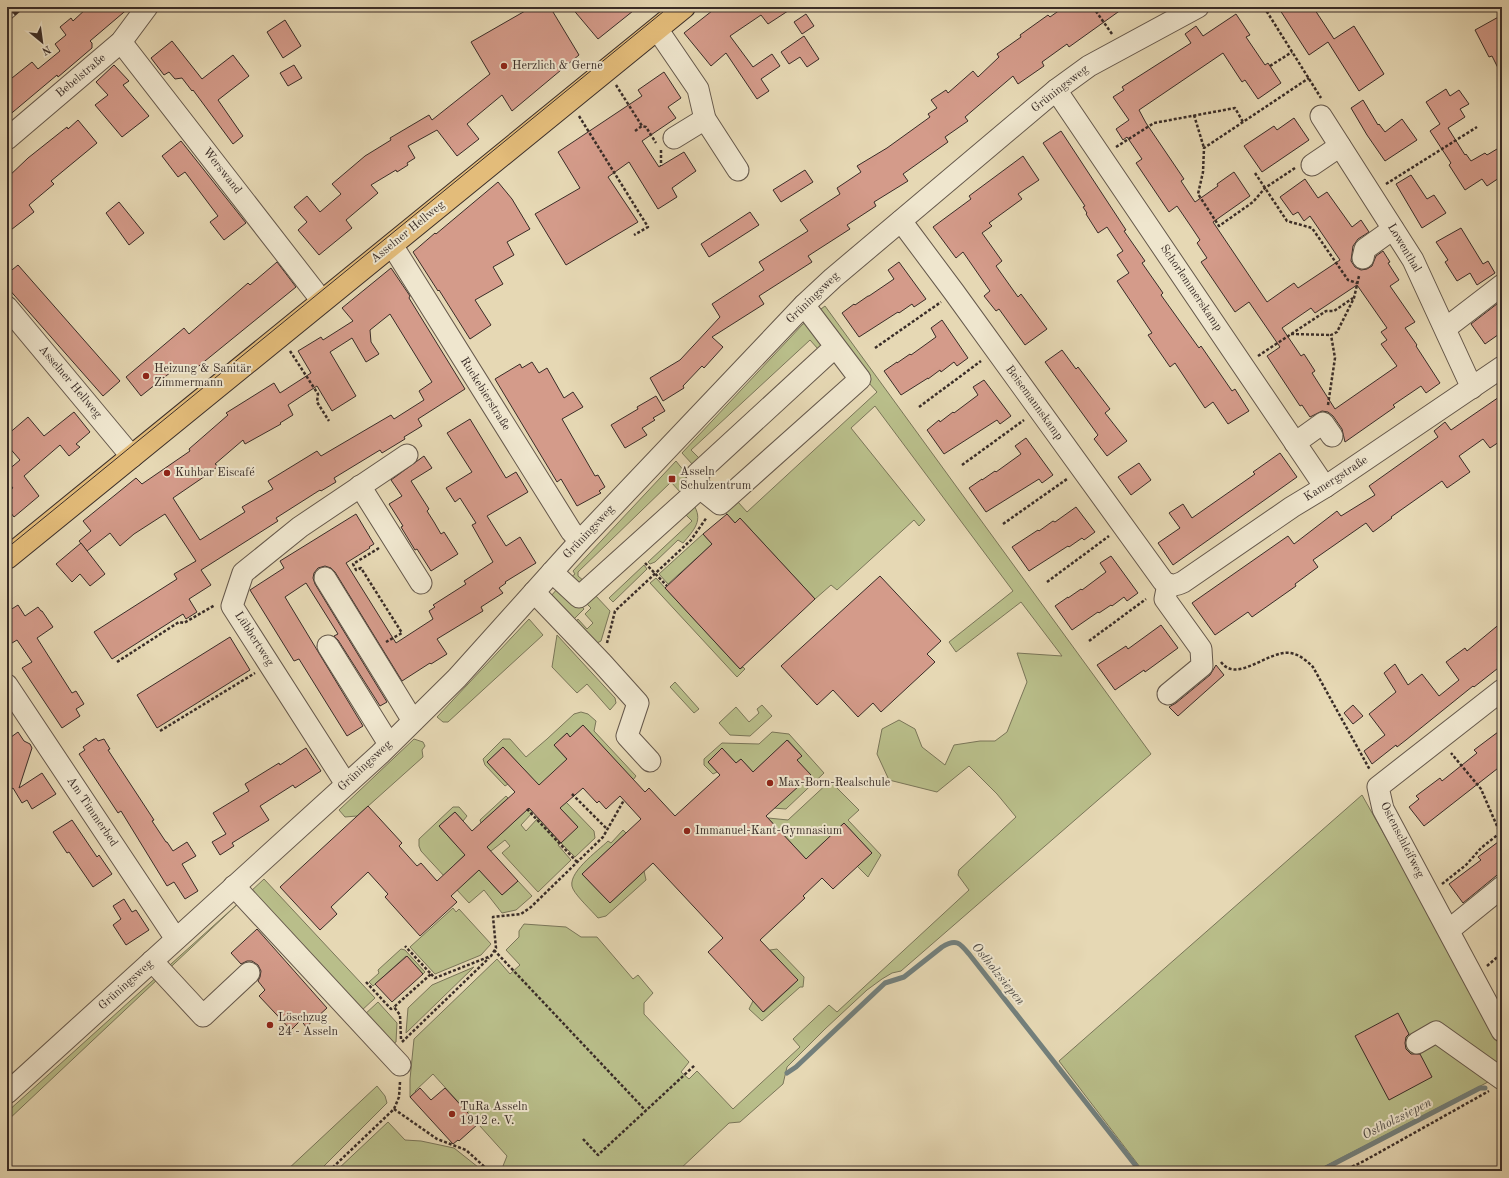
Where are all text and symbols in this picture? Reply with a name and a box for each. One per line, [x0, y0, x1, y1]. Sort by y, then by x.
north arrow [22, 22, 62, 62]
text: N [39, 43, 52, 57]
street label: Bebelstraße [54, 52, 109, 100]
place label: Herzlich & Gerne [512, 60, 603, 72]
marker: Herzlich & Gerne [499, 61, 509, 71]
street label: Grüningsweg [1029, 63, 1091, 115]
street label: Werswand [200, 146, 244, 196]
street label: Asselner Hellweg [369, 198, 447, 265]
street label: Lowenthal [1385, 222, 1423, 274]
street label: Schorlemmerskamp [1158, 243, 1224, 333]
street label: Grüningsweg [784, 269, 842, 326]
street label: Asselner Hellweg [36, 343, 104, 421]
street label: Ruckebierstraße [458, 355, 513, 433]
place label: Heizung & Sanitär Zimmermann [154, 363, 251, 389]
street label: Beisemannskamp [1003, 363, 1065, 443]
marker: Heizung & Sanitär Zimmermann [141, 371, 151, 381]
street label: Kamergstraße [1302, 454, 1371, 504]
place label: Asseln Schulzentrum [680, 466, 752, 492]
place label: Kuhbar Eiscafé [175, 467, 255, 479]
marker: Kuhbar Eiscafé [162, 468, 172, 478]
marker: Asseln Schulzentrum [667, 474, 677, 484]
street label: Grüningsweg [561, 502, 617, 561]
street label: Lübbertweg [232, 610, 276, 669]
street label: Grüningsweg [336, 738, 395, 794]
street label: Am Timmerbed [64, 775, 120, 849]
place label: Max-Born-Realschule [778, 777, 891, 789]
marker: Max-Born-Realschule [765, 778, 775, 788]
street label: Ostenschleifweg [1378, 800, 1427, 880]
place label: Immanuel-Kant-Gymnasium [695, 825, 843, 837]
marker: Immanuel-Kant-Gymnasium [682, 826, 692, 836]
water label: Ostholzsiepen [969, 940, 1027, 1008]
street label: Grüningsweg [96, 957, 156, 1012]
place label: Löschzug 24 - Asseln [278, 1012, 338, 1038]
marker: Löschzug 24 - Asseln [265, 1020, 275, 1030]
water label: Ostholzsiepen [1360, 1096, 1434, 1142]
place label: TuRa Asseln 1912 e. V. [460, 1101, 528, 1127]
marker: TuRa Asseln 1912 e. V. [447, 1109, 457, 1119]

